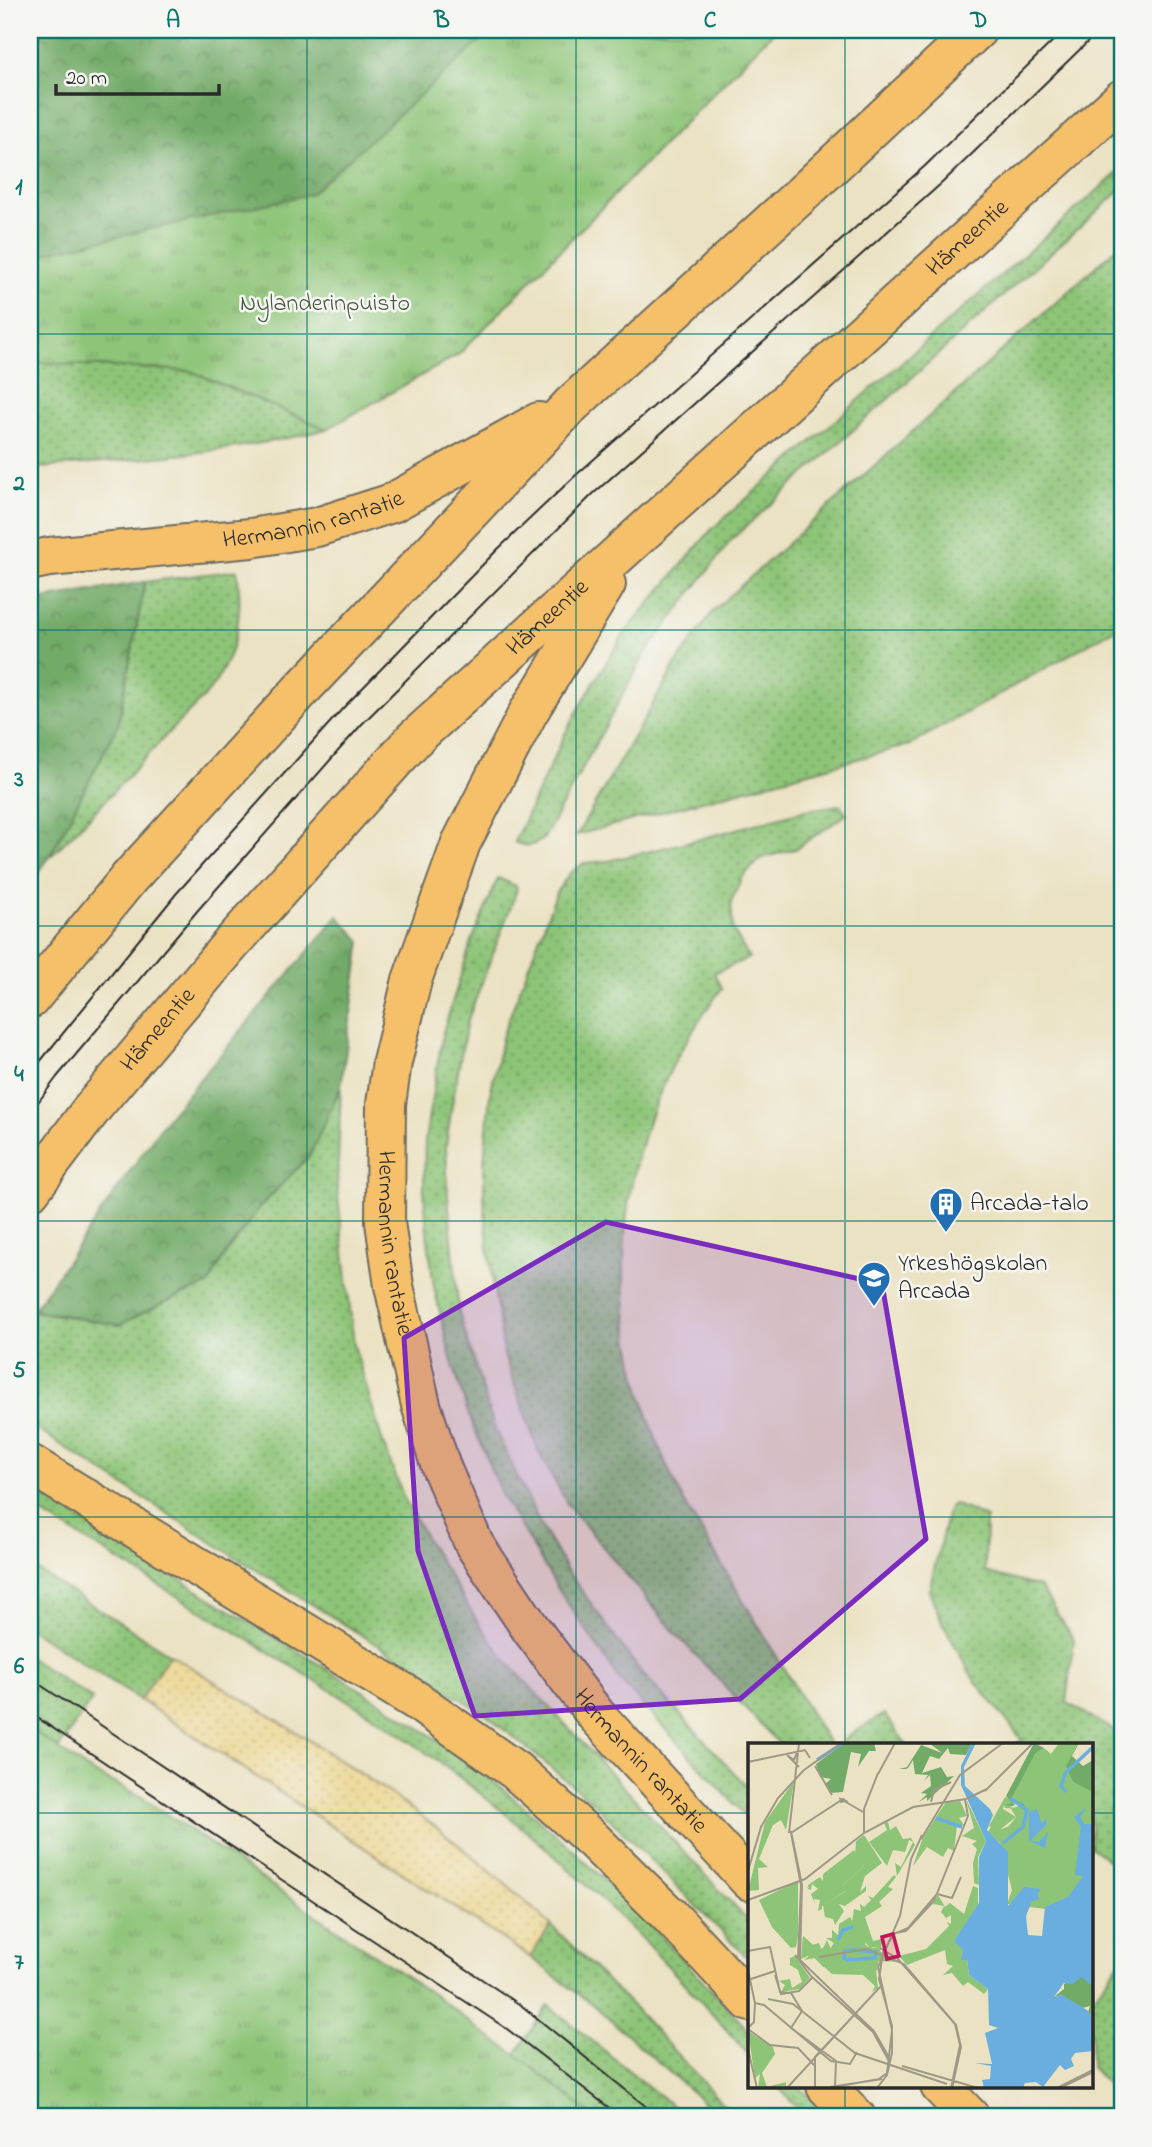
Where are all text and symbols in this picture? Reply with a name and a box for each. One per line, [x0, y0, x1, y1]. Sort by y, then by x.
text: A [166, 5, 180, 38]
text: B [433, 5, 450, 38]
text: C [704, 5, 717, 38]
text: D [970, 5, 987, 38]
scale bar [56, 52, 219, 96]
text: 20 m [66, 64, 107, 94]
text: 1 [15, 172, 23, 205]
street label: Hämeentie [919, 191, 1017, 285]
park label: Nylanderinpuisto [240, 287, 410, 323]
text: 2 [12, 468, 25, 501]
street label: Hermannin rantatie [221, 482, 411, 558]
street label: Hämeentie [499, 571, 597, 665]
text: 3 [13, 764, 24, 797]
street label: Hämeentie [112, 980, 205, 1080]
text: 4 [14, 1059, 24, 1092]
street label: Hermannin rantatie [367, 1150, 422, 1339]
building icon: Arcada-talo [927, 1185, 965, 1234]
place label: Arcada-talo [970, 1187, 1089, 1222]
place label: Yrkeshögskolan Arcada [898, 1247, 1047, 1310]
school or university icon: Yrkeshögskolan Arcada [855, 1259, 893, 1308]
text: 5 [12, 1355, 26, 1388]
text: 6 [14, 1651, 25, 1684]
street label: Hermannin rantatie [564, 1681, 716, 1842]
inset map [748, 1743, 1092, 2088]
text: 7 [14, 1947, 24, 1980]

